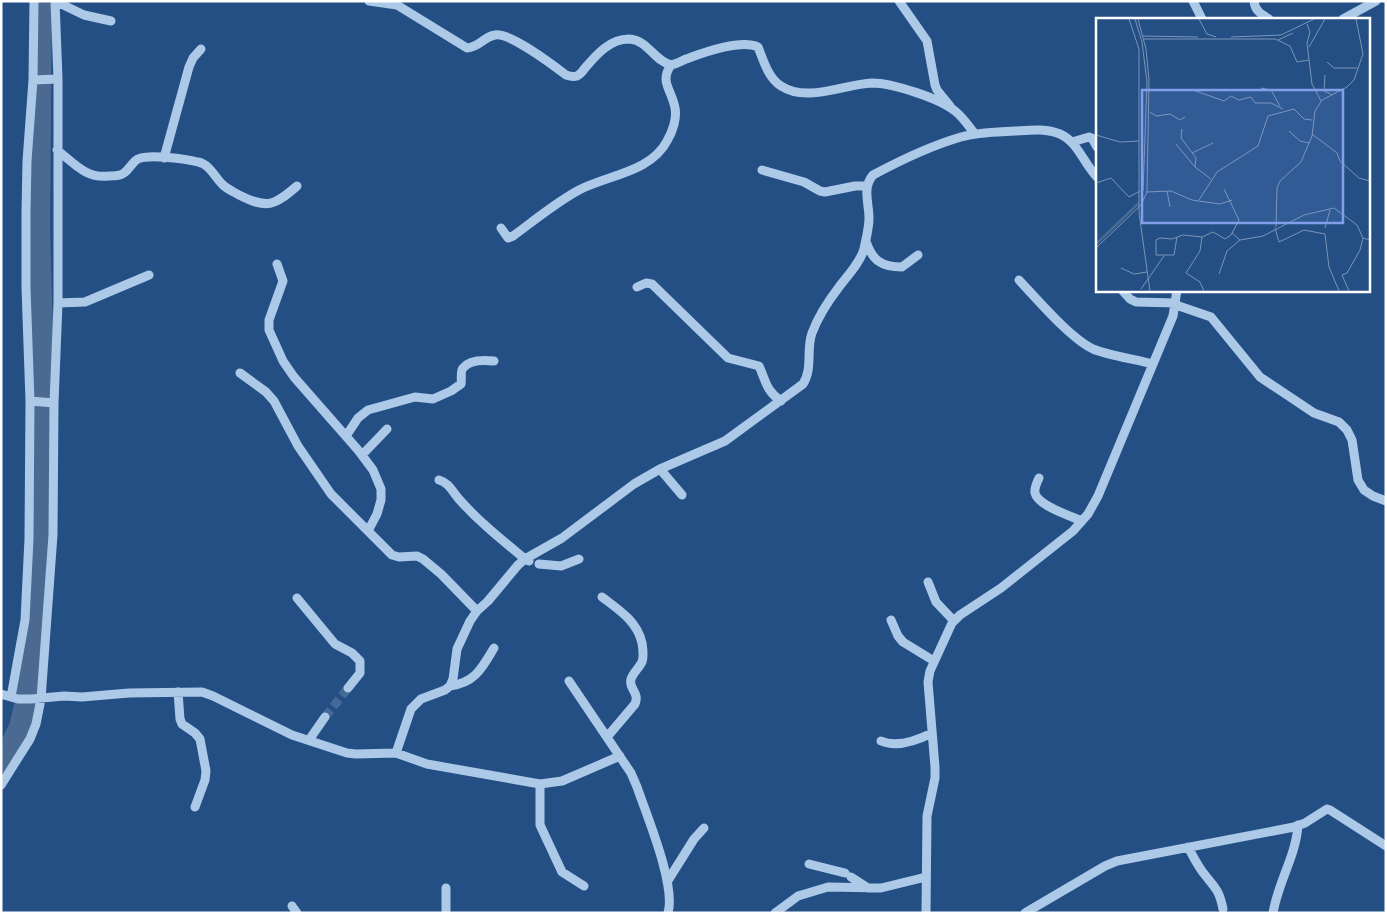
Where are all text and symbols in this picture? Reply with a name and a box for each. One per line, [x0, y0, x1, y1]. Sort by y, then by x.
inset map [1096, 18, 1370, 291]

